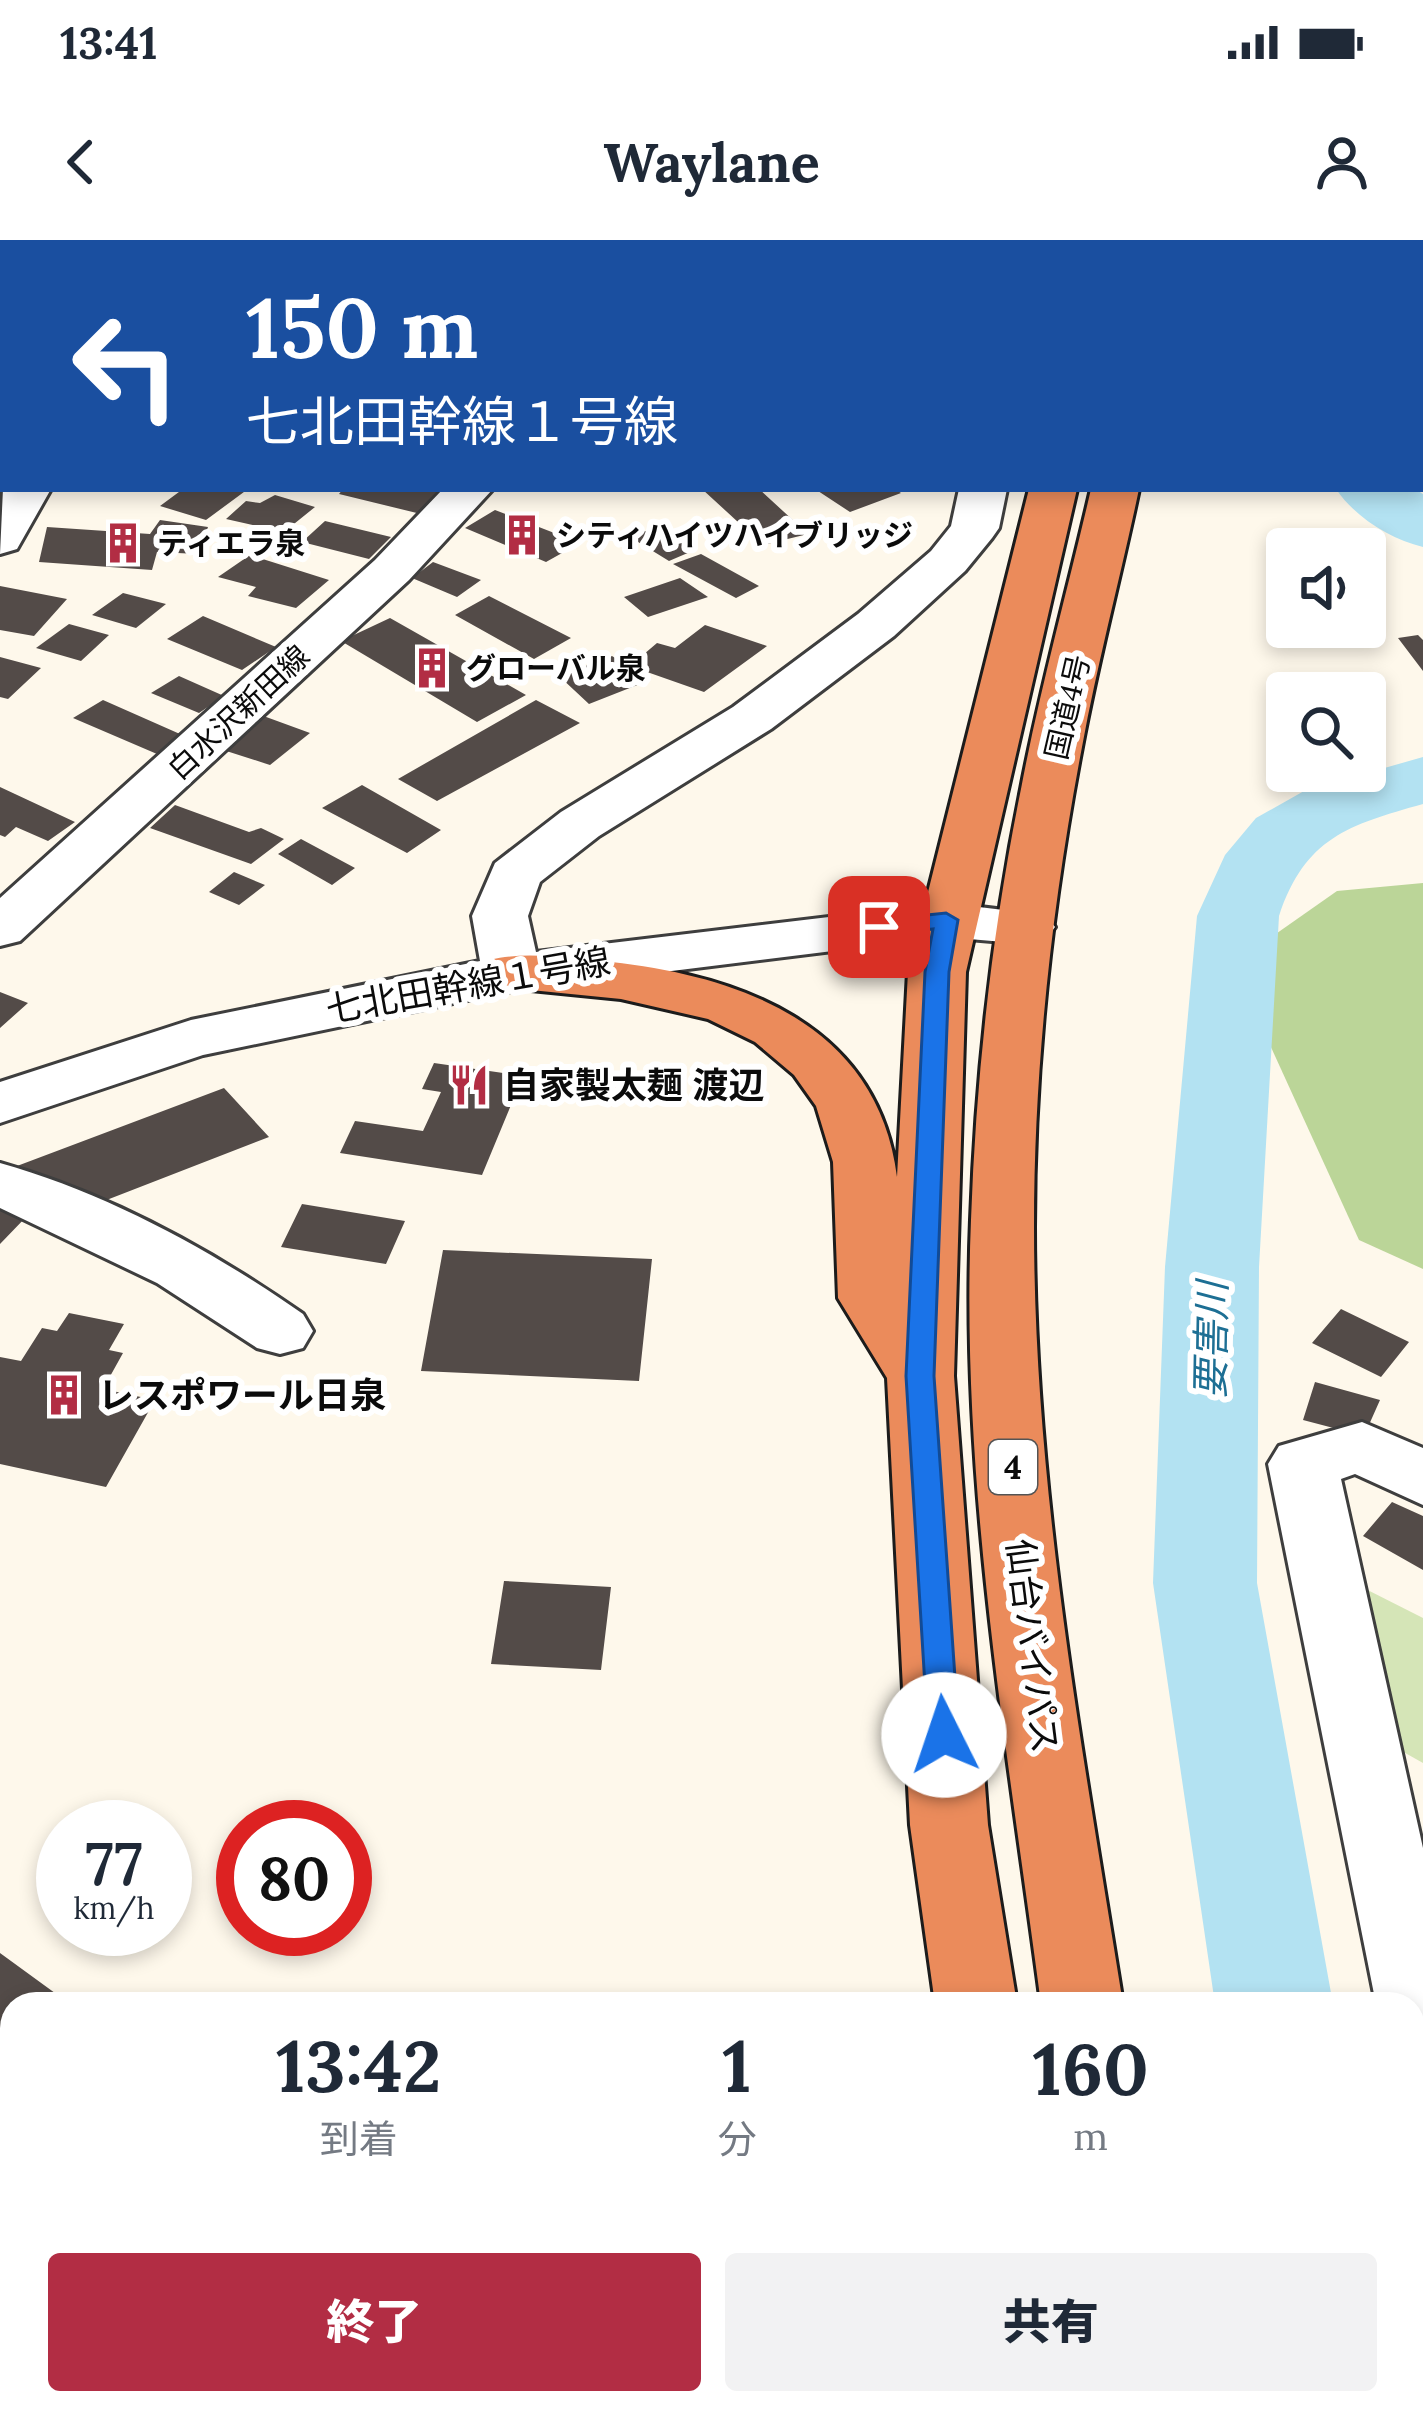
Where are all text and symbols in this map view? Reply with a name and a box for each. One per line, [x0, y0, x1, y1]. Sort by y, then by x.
text: 13:41 [60, 14, 158, 71]
text: Waylane [603, 128, 820, 197]
icon: back [48, 129, 114, 195]
icon: person [1309, 129, 1375, 195]
text: 150 m [246, 273, 478, 381]
icon: left [48, 288, 204, 444]
text: 七北田幹線１号線 [246, 387, 678, 456]
building icon: シティハイツハイブリッジ [499, 512, 545, 558]
place label: シティハイツハイブリッジ [556, 516, 913, 554]
building icon: ティエラ泉 [100, 520, 146, 566]
place label: ティエラ泉 [157, 524, 305, 562]
map controls [1266, 528, 1386, 792]
button: sound [1266, 528, 1386, 648]
street label: 白水沢新田線 [159, 637, 317, 787]
building icon: グローバル泉 [409, 645, 455, 691]
place label: グローバル泉 [466, 649, 646, 687]
street label: 国道4号 [1037, 651, 1097, 763]
button: search [1266, 672, 1386, 792]
pin [828, 876, 930, 978]
icon: arrive [846, 894, 912, 960]
street label: 七北田幹線１号線 [322, 937, 614, 1033]
restaurant icon: 自家製太麺 渡辺 [446, 1062, 492, 1108]
place label: 自家製太麺 渡辺 [503, 1062, 764, 1108]
water label: 要害川 [1185, 1277, 1237, 1399]
building icon: レスポワール日泉 [41, 1372, 87, 1418]
place label: レスポワール日泉 [98, 1372, 386, 1418]
road number: 4 [989, 1440, 1037, 1494]
street label: 仙台バイパス [997, 1536, 1069, 1756]
position arrow [881, 1672, 1007, 1798]
speed limit sign: 80 [216, 1800, 372, 1956]
text: 77 [85, 1825, 143, 1901]
text: km/h [73, 1889, 155, 1927]
text: 13:42 [276, 2020, 441, 2112]
text: 1 [722, 2020, 752, 2112]
text: 160 [1032, 2023, 1149, 2115]
text: m [1073, 2111, 1108, 2161]
text: 到着 [320, 2114, 398, 2164]
text: 分 [717, 2114, 756, 2164]
button: 終了 [48, 2253, 701, 2391]
button: 共有 [725, 2253, 1377, 2391]

